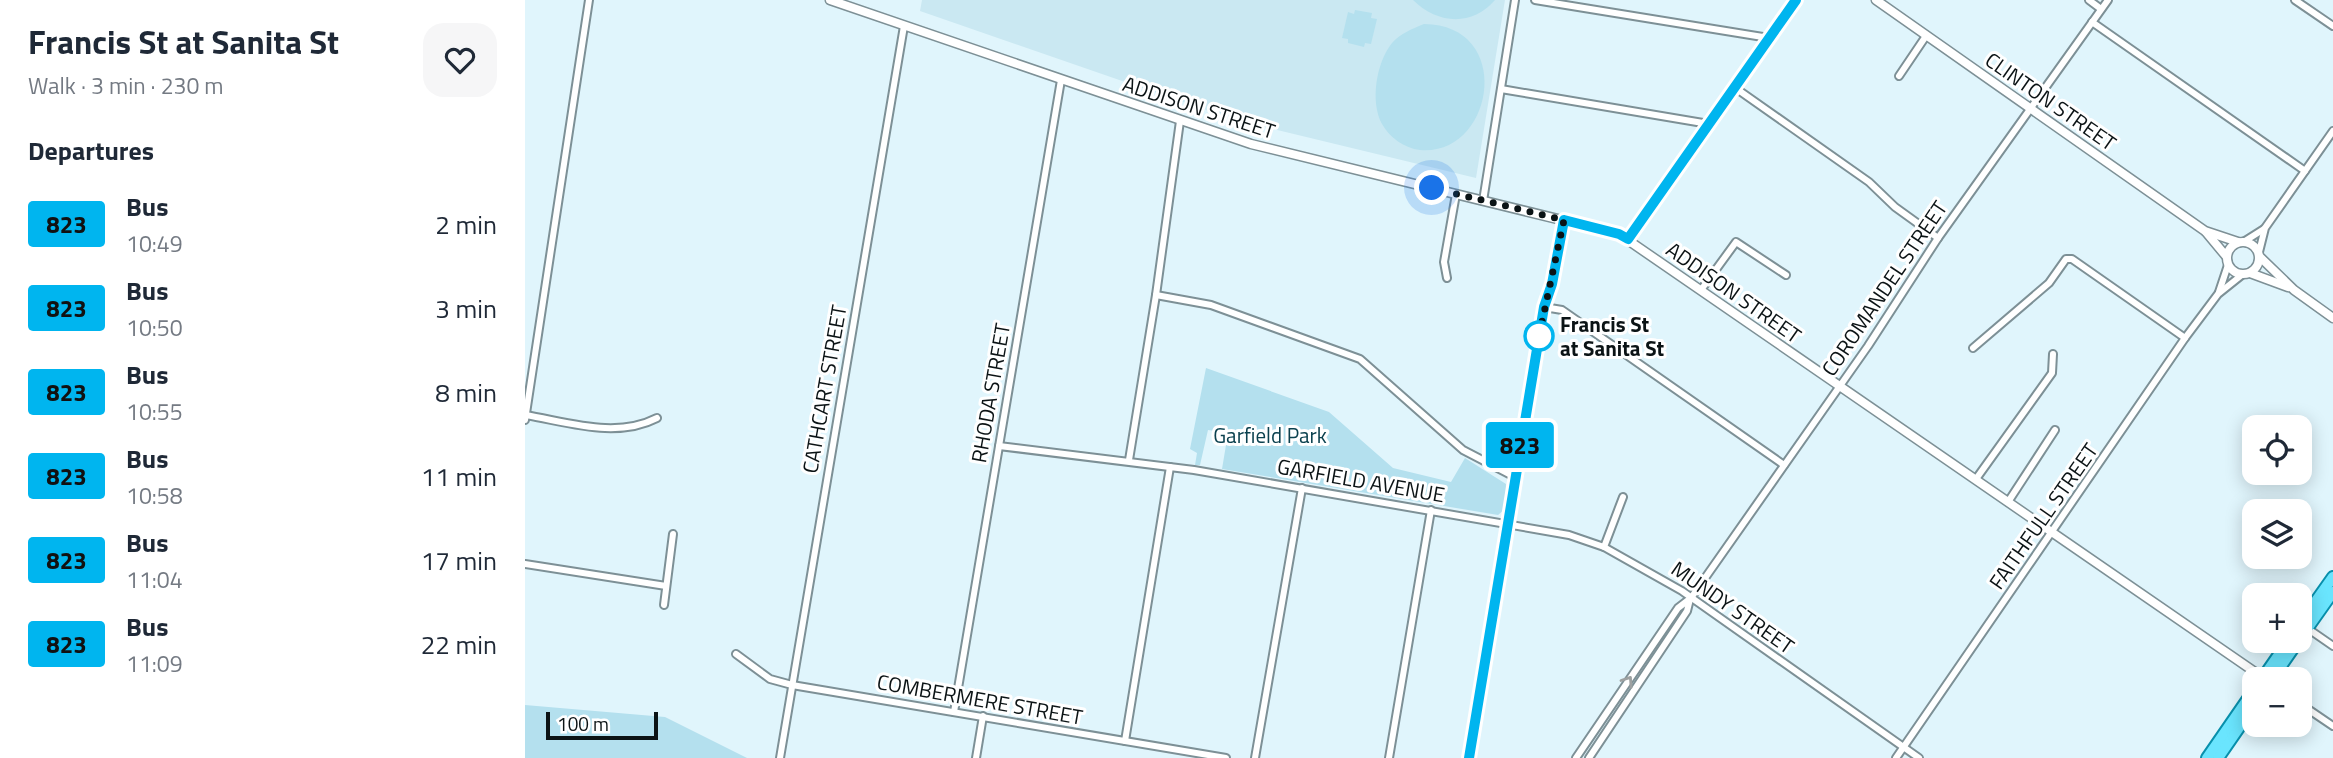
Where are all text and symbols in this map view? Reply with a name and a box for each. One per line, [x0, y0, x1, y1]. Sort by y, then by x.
text: Francis St at Sanita St [28, 17, 339, 67]
button: heart [423, 23, 497, 97]
street label: CLINTON STREET [1979, 44, 2123, 158]
street label: ADDISON STREET [1119, 67, 1279, 147]
text: Walk · 3 min · 230 m [28, 68, 224, 103]
text: Departures [28, 131, 154, 170]
your location [1414, 170, 1449, 205]
text: Bus [126, 187, 168, 226]
street label: COROMANDEL STREET [1813, 194, 1955, 382]
text: 2 min [435, 205, 497, 244]
text: 823 [46, 206, 87, 242]
text: 10:49 [126, 226, 183, 261]
street label: ADDISON STREET [1660, 233, 1808, 351]
text: Bus [126, 271, 168, 310]
text: 3 min [435, 289, 497, 328]
text: 823 [46, 290, 87, 326]
street label: CATHCART STREET [793, 302, 855, 476]
place label: Francis St at Sanita St [1560, 308, 1664, 364]
text: 10:50 [126, 310, 183, 345]
street label: RHODA STREET [962, 321, 1018, 465]
marker: Francis St at Sanita St [1524, 321, 1554, 351]
text: Bus [126, 355, 168, 394]
text: 8 min [435, 373, 497, 412]
text: 823 [46, 374, 87, 410]
text: 10:55 [126, 394, 183, 429]
map controls [2242, 415, 2312, 737]
button: locate [2242, 415, 2312, 485]
park label: Garfield Park [1213, 419, 1327, 451]
line badge: 823 [1480, 422, 1560, 468]
text: 823 [1500, 427, 1540, 463]
street label: FAITHFULL STREET [1981, 436, 2105, 596]
text: Bus [126, 439, 168, 478]
street label: GARFIELD AVENUE [1275, 450, 1447, 510]
text: 11 min [421, 457, 497, 496]
text: 823 [46, 458, 87, 494]
text: 10:58 [126, 478, 183, 513]
button: layers [2242, 499, 2312, 569]
text: Bus [126, 523, 168, 562]
text: 17 min [421, 541, 497, 580]
text: 823 [46, 542, 87, 578]
street label: MUNDY STREET [1665, 553, 1801, 661]
text: 11:04 [126, 562, 183, 597]
button: + [2242, 583, 2312, 653]
text: Bus [126, 607, 168, 646]
text: 22 min [421, 625, 497, 664]
text: 823 [46, 626, 87, 662]
text: 11:09 [126, 646, 183, 681]
street label: COMBERMERE STREET [875, 665, 1085, 733]
button: − [2242, 667, 2312, 737]
one-way arrow [1620, 676, 1632, 689]
scale bar [546, 709, 658, 741]
text: 100 m [557, 709, 609, 738]

